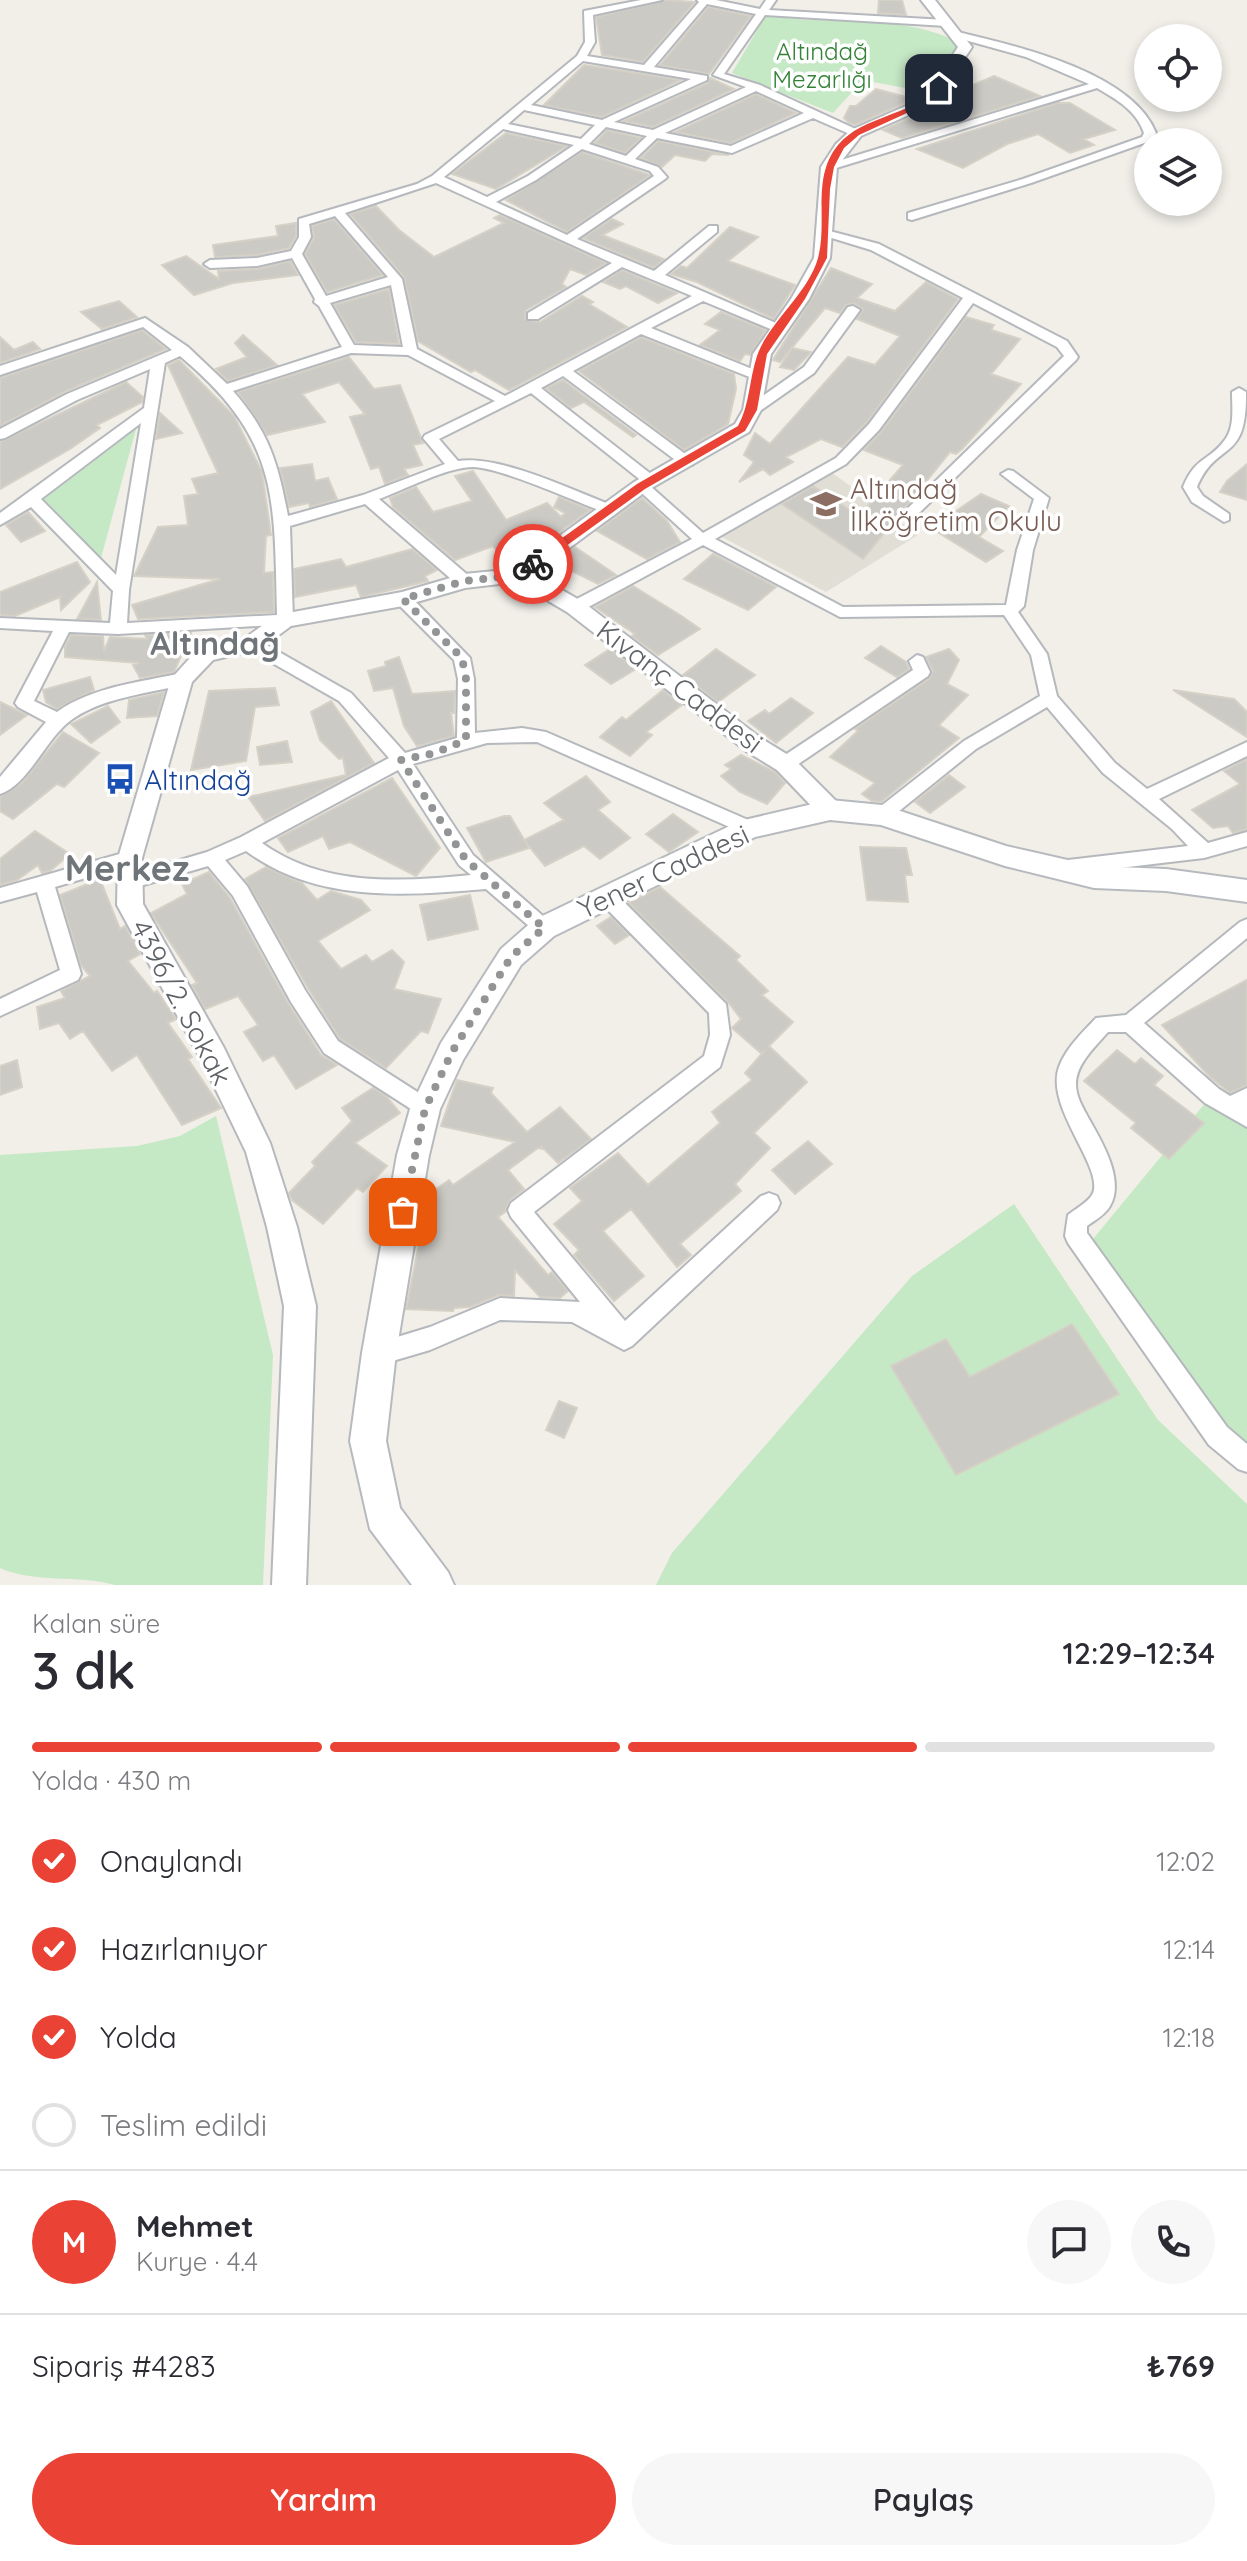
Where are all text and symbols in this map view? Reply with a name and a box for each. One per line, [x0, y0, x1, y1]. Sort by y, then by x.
map controls [1134, 24, 1222, 216]
button: locate [1134, 24, 1222, 112]
park label: Altındağ Mezarlığı [772, 36, 872, 94]
pin [905, 54, 973, 122]
icon: home [917, 66, 961, 110]
button: layers [1134, 128, 1222, 216]
place label: Altındağ İlköğretim Okulu [850, 471, 1062, 538]
school or university icon: Altındağ İlköğretim Okulu [809, 487, 843, 521]
courier [493, 524, 573, 604]
icon: bike [511, 542, 555, 586]
street label: Kıvanç Caddesi [590, 612, 770, 760]
district label: Altındağ [150, 623, 280, 663]
bus stop icon: Altındağ [103, 762, 137, 796]
place label: Altındağ [144, 762, 252, 797]
street label: Yener Caddesi [572, 816, 754, 926]
district label: Merkez [65, 845, 189, 890]
street label: 4396/2. Sokak [124, 913, 240, 1091]
pin [369, 1178, 437, 1246]
icon: bag [381, 1190, 425, 1234]
text: Kalan süre [32, 1607, 160, 1640]
text: 12:29–12:34 [1062, 1634, 1215, 1672]
text: 3 dk [32, 1637, 135, 1702]
text: Yolda · 430 m [32, 1764, 191, 1797]
icon: check [32, 1839, 76, 1883]
text: Onaylandı [100, 1842, 243, 1880]
text: 12:02 [1156, 1845, 1215, 1878]
icon: check [32, 1927, 76, 1971]
text: Hazırlanıyor [100, 1930, 268, 1968]
text: 12:14 [1163, 1933, 1215, 1966]
icon: check [32, 2015, 76, 2059]
text: Yolda [100, 2018, 177, 2056]
text: 12:18 [1162, 2021, 1215, 2054]
text: Teslim edildi [100, 2106, 267, 2144]
button: chat [1027, 2200, 1111, 2284]
button: phone [1131, 2200, 1215, 2284]
text: Mehmet [136, 2207, 253, 2245]
text: M [62, 2223, 86, 2261]
text: Kurye · 4.4 [136, 2245, 258, 2278]
text: Sipariş #4283 [32, 2347, 216, 2385]
text: ₺769 [1147, 2347, 1215, 2385]
button: Yardım [32, 2453, 616, 2545]
button: Paylaş [632, 2453, 1215, 2545]

